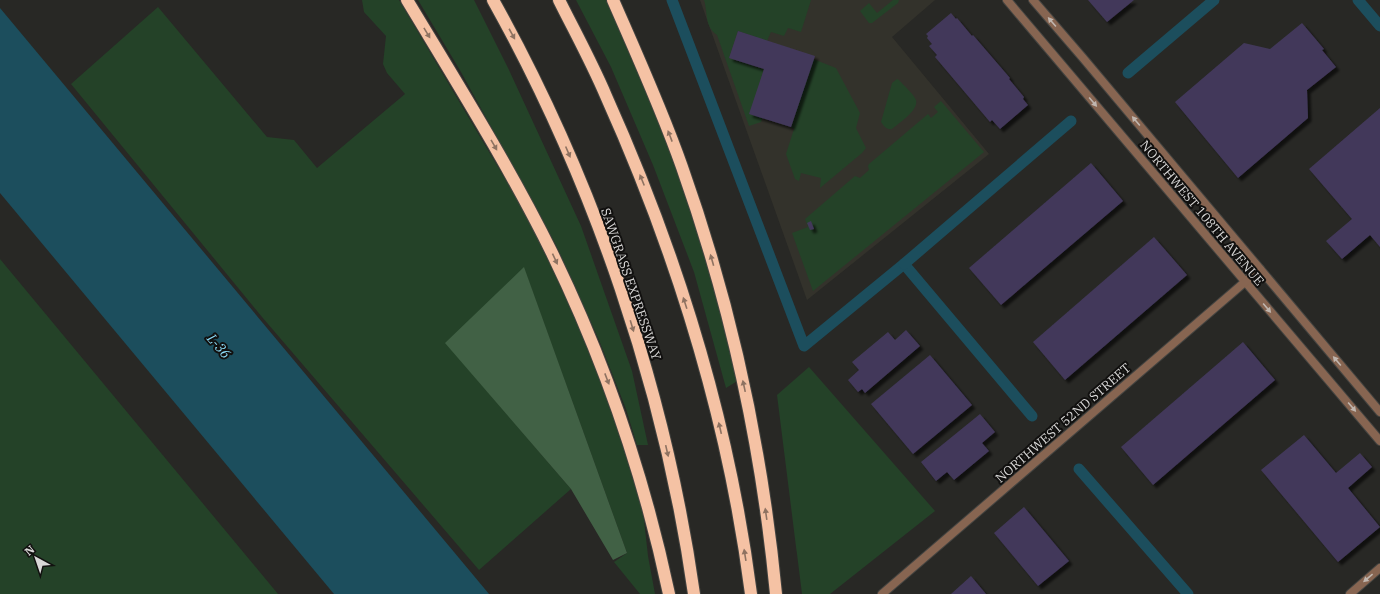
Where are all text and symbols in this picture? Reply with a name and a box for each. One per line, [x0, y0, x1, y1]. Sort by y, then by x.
one-way arrow [1048, 17, 1057, 27]
one-way arrow [423, 27, 430, 39]
one-way arrow [509, 28, 516, 40]
one-way arrow [1088, 97, 1097, 107]
one-way arrow [1132, 116, 1141, 127]
one-way arrow [667, 130, 673, 142]
street label: NORTHWEST 108TH AVENUE [1136, 137, 1268, 289]
one-way arrow [490, 139, 497, 151]
one-way arrow [565, 146, 571, 157]
one-way arrow [638, 174, 644, 186]
street label: SAWGRASS EXPRESSWAY [597, 206, 665, 362]
one-way arrow [709, 253, 715, 265]
one-way arrow [552, 254, 558, 265]
one-way arrow [682, 297, 688, 309]
one-way arrow [1263, 303, 1272, 313]
one-way arrow [629, 320, 635, 332]
water label: L-36 [203, 329, 235, 363]
one-way arrow [1332, 356, 1341, 366]
street label: NORTHWEST 52ND STREET [992, 359, 1135, 487]
one-way arrow [604, 373, 610, 385]
one-way arrow [740, 379, 746, 392]
one-way arrow [1347, 402, 1356, 412]
one-way arrow [716, 422, 722, 434]
one-way arrow [664, 445, 670, 457]
one-way arrow [763, 507, 769, 520]
north arrow [16, 538, 56, 578]
text: N [22, 542, 38, 558]
one-way arrow [742, 549, 748, 562]
one-way arrow [1362, 574, 1373, 583]

